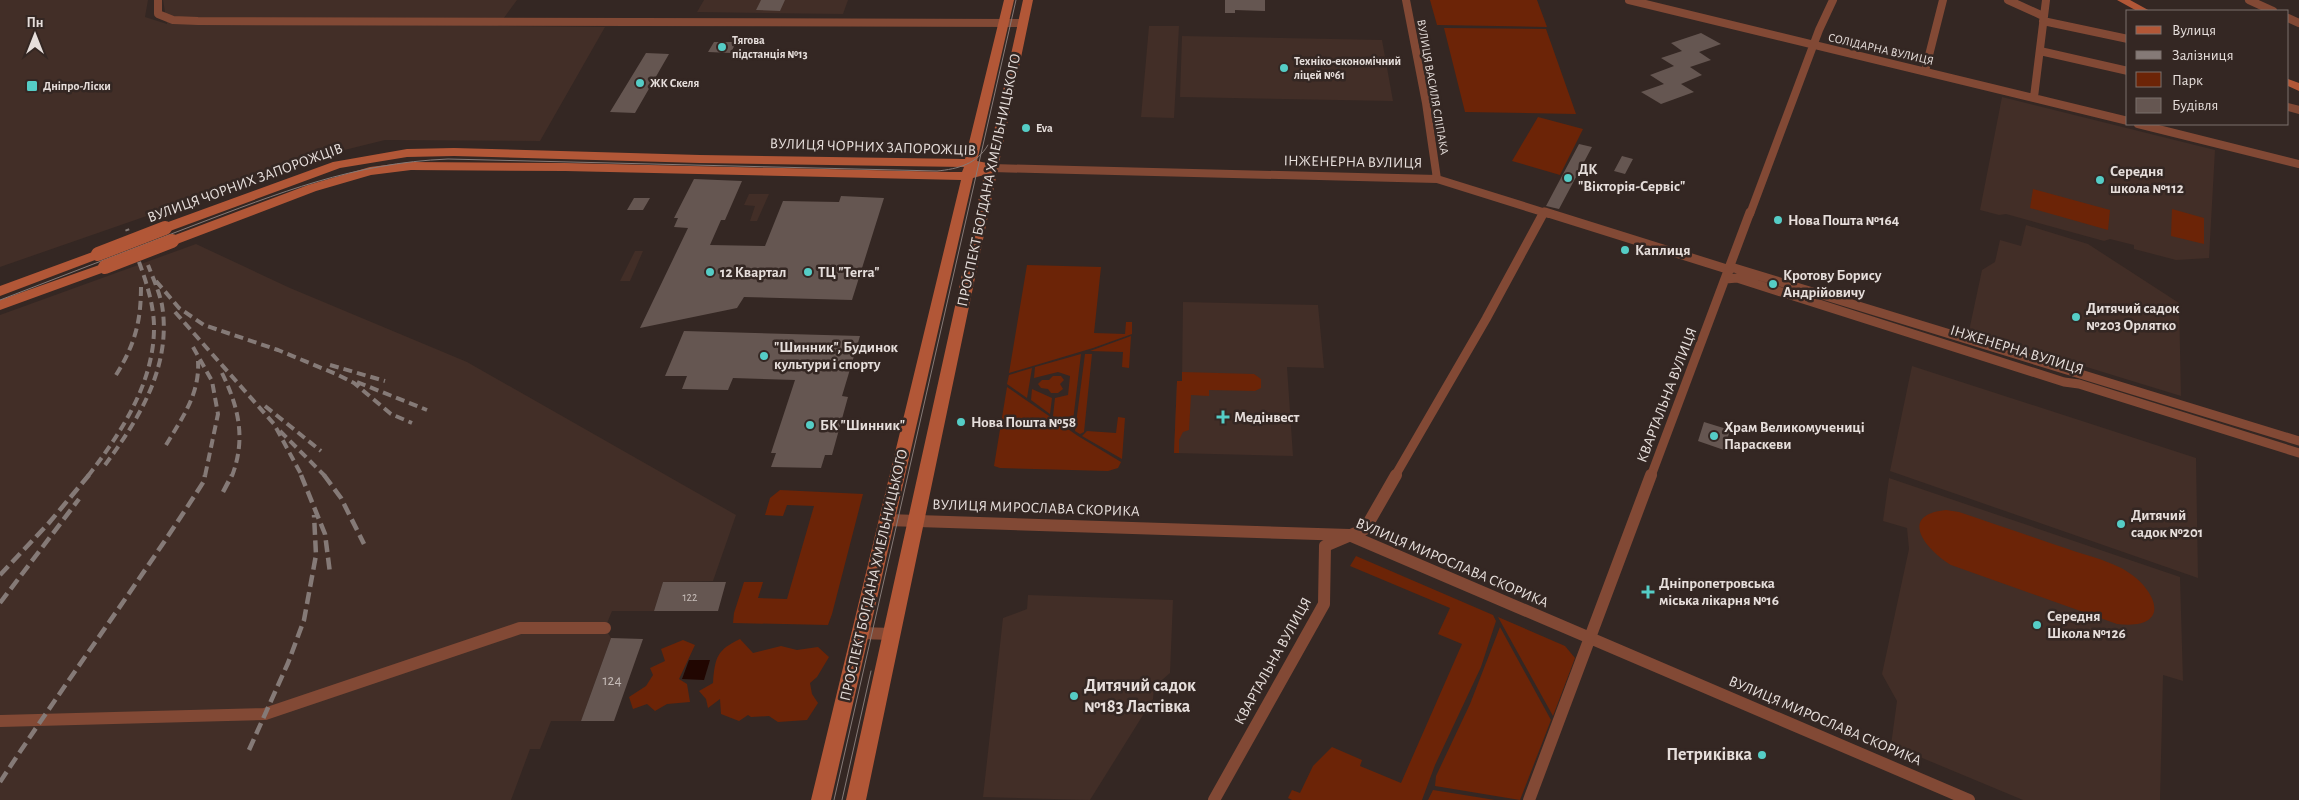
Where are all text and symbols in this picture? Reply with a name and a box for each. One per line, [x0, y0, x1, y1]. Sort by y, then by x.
north arrow [10, 10, 60, 60]
legend [2126, 10, 2289, 125]
text: Пн [26, 16, 44, 30]
street label: ВУЛИЦЯ ВАСИЛЯ СЛІПАКА [1415, 18, 1451, 156]
text: Вулиця [2172, 23, 2216, 38]
street label: СОЛІДАРНА ВУЛИЦЯ [1827, 31, 1935, 67]
place label: Тягова пiдстанцiя №13 [732, 34, 808, 60]
marker: Тягова пiдстанцiя №13 [716, 41, 728, 53]
text: Залізниця [2172, 48, 2233, 63]
street label: ПРОСПЕКТ БОГДАНА ХМЕЛЬНИЦЬКОГО [955, 52, 1023, 308]
place label: Техніко-економічний ліцей №61 [1294, 55, 1401, 81]
marker: Техніко-економічний ліцей №61 [1278, 62, 1290, 74]
text: Парк [2172, 73, 2203, 88]
marker: ЖК Скеля [634, 77, 646, 89]
place label: ЖК Скеля [650, 77, 700, 89]
marker: Дніпро-Ліски [25, 79, 39, 93]
place label: Дніпро-Ліски [43, 80, 111, 92]
text: Будівля [2172, 98, 2218, 113]
marker: Eva [1020, 122, 1032, 134]
place label: Eva [1036, 122, 1053, 134]
street label: ВУЛИЦЯ ЧОРНИХ ЗАПОРОЖЦІВ [769, 136, 977, 158]
street label: ВУЛИЦЯ ЧОРНИХ ЗАПОРОЖЦІВ [145, 141, 345, 225]
street label: ІНЖЕНЕРНА ВУЛИЦЯ [1283, 153, 1423, 171]
place label: ДК "Вікторія-Сервіс" [1578, 162, 1685, 194]
place label: Середня школа №112 [2110, 164, 2184, 196]
marker: ДК "Вікторія-Сервіс" [1562, 172, 1574, 184]
marker: Середня школа №112 [2094, 174, 2106, 186]
place label: Нова Пошта №164 [1788, 213, 1900, 228]
marker: Нова Пошта №164 [1772, 214, 1784, 226]
place label: Каплиця [1635, 243, 1691, 258]
marker: Каплиця [1619, 244, 1631, 256]
place label: 12 Квартал [720, 265, 787, 280]
place label: ТЦ "Terra" [818, 265, 880, 280]
marker: 12 Квартал [704, 266, 716, 278]
marker: ТЦ "Terra" [802, 266, 814, 278]
place label: Кротову Борису Андрійовичу [1783, 268, 1882, 300]
marker: Кротову Борису Андрійовичу [1767, 278, 1779, 290]
place label: Дитячий садок №203 Орлятко [2086, 301, 2180, 333]
marker: Дитячий садок №203 Орлятко [2070, 311, 2082, 323]
street label: ІНЖЕНЕРНА ВУЛИЦЯ [1948, 323, 2086, 377]
street label: КВАРТАЛЬНА ВУЛИЦЯ [1634, 326, 1700, 464]
place label: "Шинник", Будинок культури і спорту [774, 340, 898, 372]
marker: "Шинник", Будинок культури і спорту [758, 350, 770, 362]
marker: Медінвест [1216, 410, 1230, 424]
place label: Медінвест [1234, 410, 1300, 425]
place label: Нова Пошта №58 [971, 415, 1076, 430]
marker: Нова Пошта №58 [955, 416, 967, 428]
place label: БК "Шинник" [820, 418, 905, 433]
marker: БК "Шинник" [804, 419, 816, 431]
place label: Храм Великомучениці Параскеви [1724, 420, 1865, 452]
marker: Храм Великомучениці Параскеви [1708, 430, 1720, 442]
street label: ПРОСПЕКТ БОГДАНА ХМЕЛЬНИЦЬКОГО [838, 448, 910, 702]
street label: ВУЛИЦЯ МИРОСЛАВА СКОРИКА [932, 497, 1140, 519]
place label: Дитячий садок №201 [2131, 508, 2203, 540]
street label: ВУЛИЦЯ МИРОСЛАВА СКОРИКА [1354, 516, 1551, 611]
marker: Дитячий садок №201 [2115, 518, 2127, 530]
place label: Дніпропетровська міська лікарня №16 [1659, 576, 1779, 608]
marker: Дніпропетровська міська лікарня №16 [1641, 585, 1655, 599]
house number: 122 [682, 591, 698, 603]
street label: КВАРТАЛЬНА ВУЛИЦЯ [1232, 595, 1314, 727]
place label: Середня Школа №126 [2047, 609, 2126, 641]
marker: Середня Школа №126 [2031, 619, 2043, 631]
house number: 124 [602, 673, 622, 688]
street label: ВУЛИЦЯ МИРОСЛАВА СКОРИКА [1727, 674, 1924, 769]
place label: Дитячий садок №183 Ластівка [1084, 677, 1196, 716]
marker: Дитячий садок №183 Ластівка [1068, 690, 1080, 702]
place label: Петриківка [1666, 746, 1752, 764]
marker: Петриківка [1756, 749, 1768, 761]

